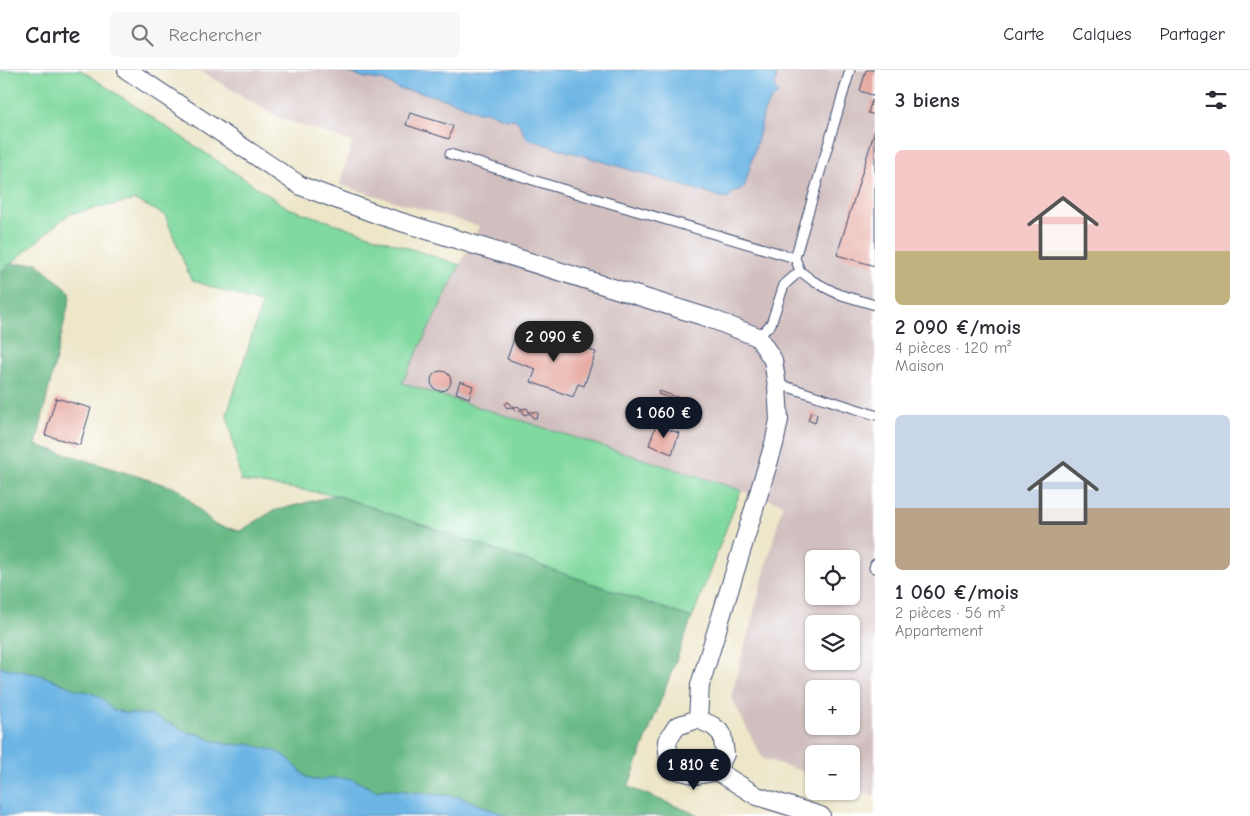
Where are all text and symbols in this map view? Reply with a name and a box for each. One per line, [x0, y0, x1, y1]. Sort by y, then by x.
search box [110, 12, 460, 57]
text: Carte [25, 21, 80, 49]
icon: search [128, 21, 156, 49]
text: Rechercher [168, 24, 261, 46]
text: Carte [1003, 24, 1044, 45]
text: Calques [1072, 24, 1132, 45]
text: Partager [1160, 24, 1225, 45]
icon: filters [1202, 86, 1230, 114]
text: 3 biens [895, 88, 960, 112]
icon: home [1018, 183, 1108, 273]
text: 2 090 €/mois [895, 315, 1021, 339]
pin: 2 090 € [508, 320, 600, 363]
text: 2 090 € [525, 328, 583, 346]
text: 4 pièces · 120 m² [895, 339, 1011, 357]
text: Maison [895, 357, 944, 375]
pin: 1 060 € [618, 396, 710, 439]
text: 1 060 € [636, 404, 692, 422]
icon: home [1018, 448, 1108, 538]
map controls [805, 550, 860, 800]
button: locate [805, 550, 860, 605]
text: 1 060 €/mois [895, 580, 1018, 604]
text: 2 pièces · 56 m² [895, 604, 1005, 622]
button: layers [805, 615, 860, 670]
text: Appartement [895, 622, 983, 640]
button: + [805, 680, 860, 735]
button: − [805, 745, 860, 800]
pin: 1 810 € [648, 748, 740, 791]
text: 1 810 € [668, 756, 720, 774]

